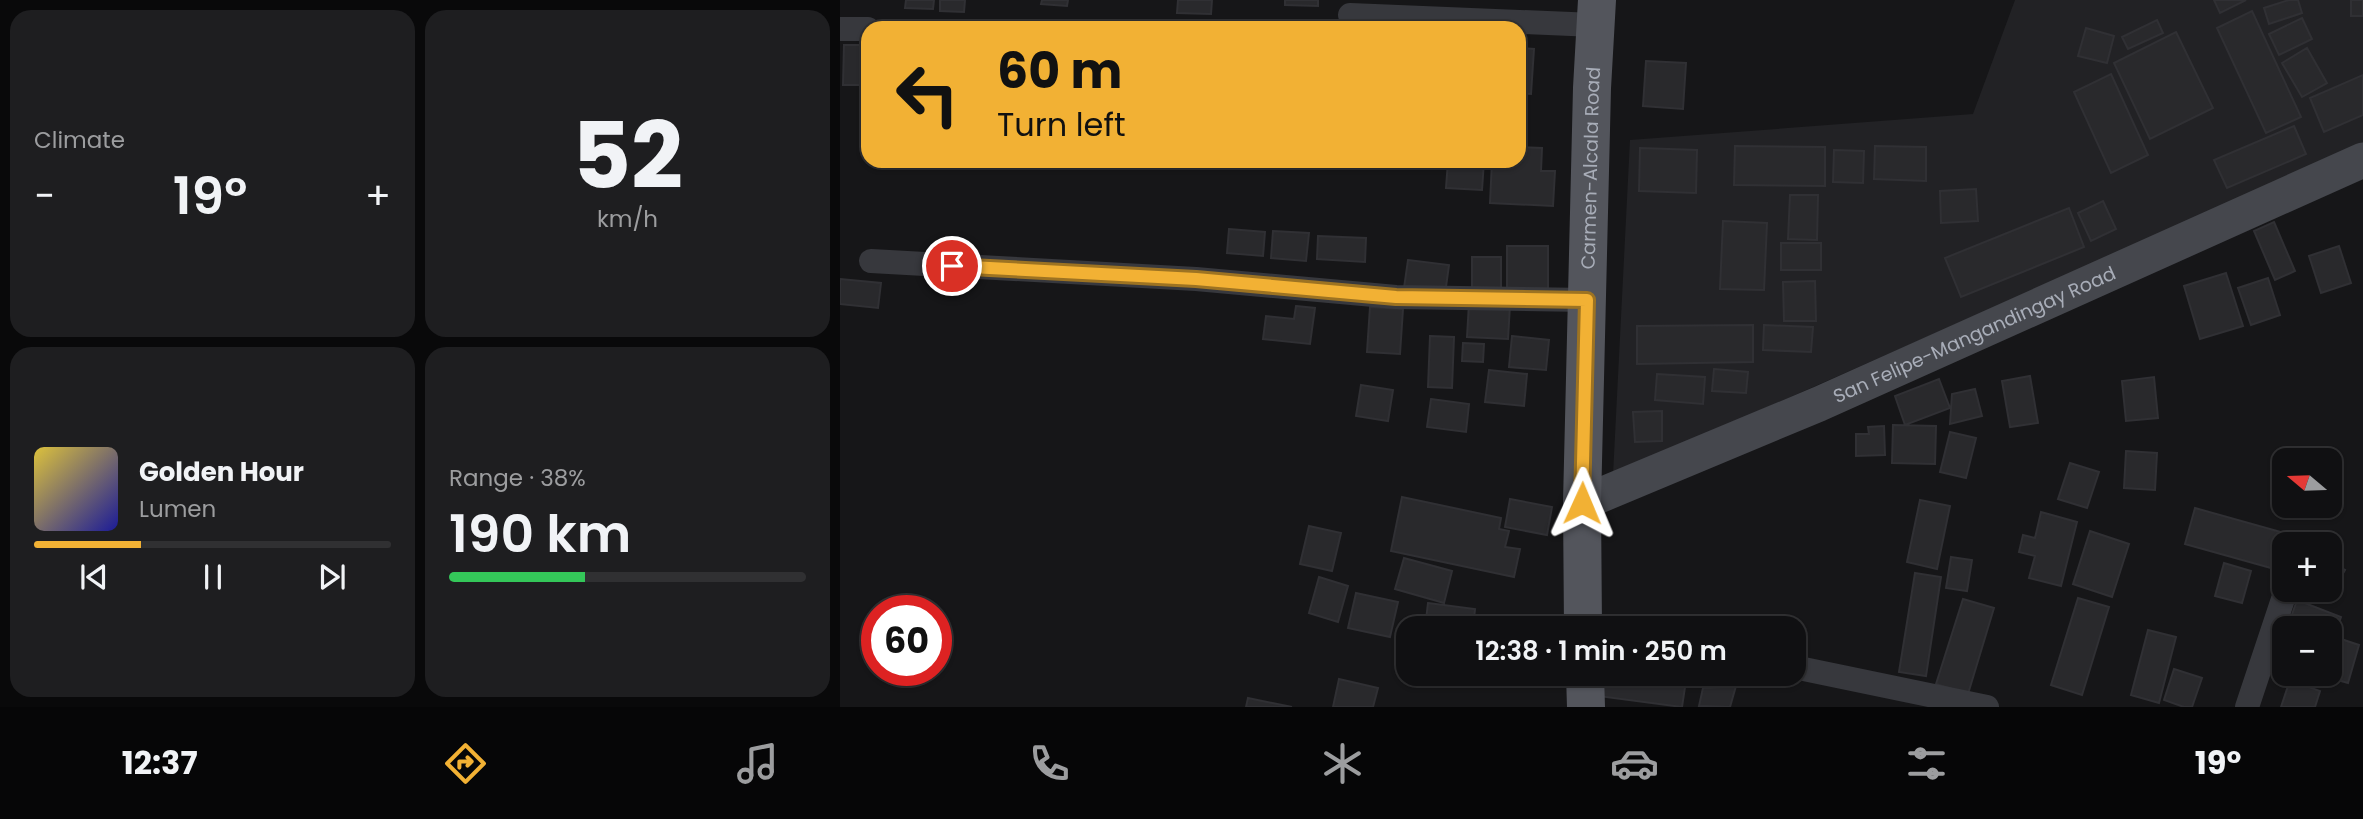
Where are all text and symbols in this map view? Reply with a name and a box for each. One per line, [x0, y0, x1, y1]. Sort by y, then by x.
text: 60 m [997, 37, 1122, 105]
icon: left [882, 49, 973, 140]
street label: Carmen-Alcala Road [1575, 66, 1607, 270]
text: 52 [572, 92, 683, 220]
text: Turn left [997, 102, 1126, 147]
text: Climate [34, 124, 125, 156]
text: 19° [173, 159, 247, 232]
text: − [34, 169, 55, 222]
text: + [365, 169, 391, 222]
text: km/h [597, 203, 658, 235]
pin [922, 236, 982, 296]
icon: arrive [933, 247, 971, 285]
street label: San Felipe-Mangandingay Road [1829, 260, 2120, 410]
north arrow [2272, 448, 2342, 518]
map controls [2272, 448, 2342, 686]
text: Golden Hour [139, 454, 304, 490]
text: Range · 38% [449, 462, 586, 494]
position arrow [1545, 466, 1619, 540]
text: Lumen [139, 493, 216, 525]
text: 190 km [449, 497, 631, 570]
button: + [2272, 532, 2342, 602]
icon: previous [75, 558, 113, 596]
icon: pause [194, 558, 232, 596]
icon: next [313, 558, 351, 596]
speed limit sign: 60 [861, 595, 952, 686]
button: − [2272, 616, 2342, 686]
text: 12:38 · 1 min · 250 m [1475, 633, 1727, 669]
icon: directions [441, 739, 490, 788]
icon: music [733, 739, 782, 788]
icon: phone [1025, 739, 1074, 788]
icon: climate [1318, 739, 1367, 788]
icon: car [1610, 739, 1659, 788]
icon: filters [1902, 739, 1951, 788]
text: 12:37 [122, 740, 198, 785]
text: 19° [2195, 740, 2241, 785]

